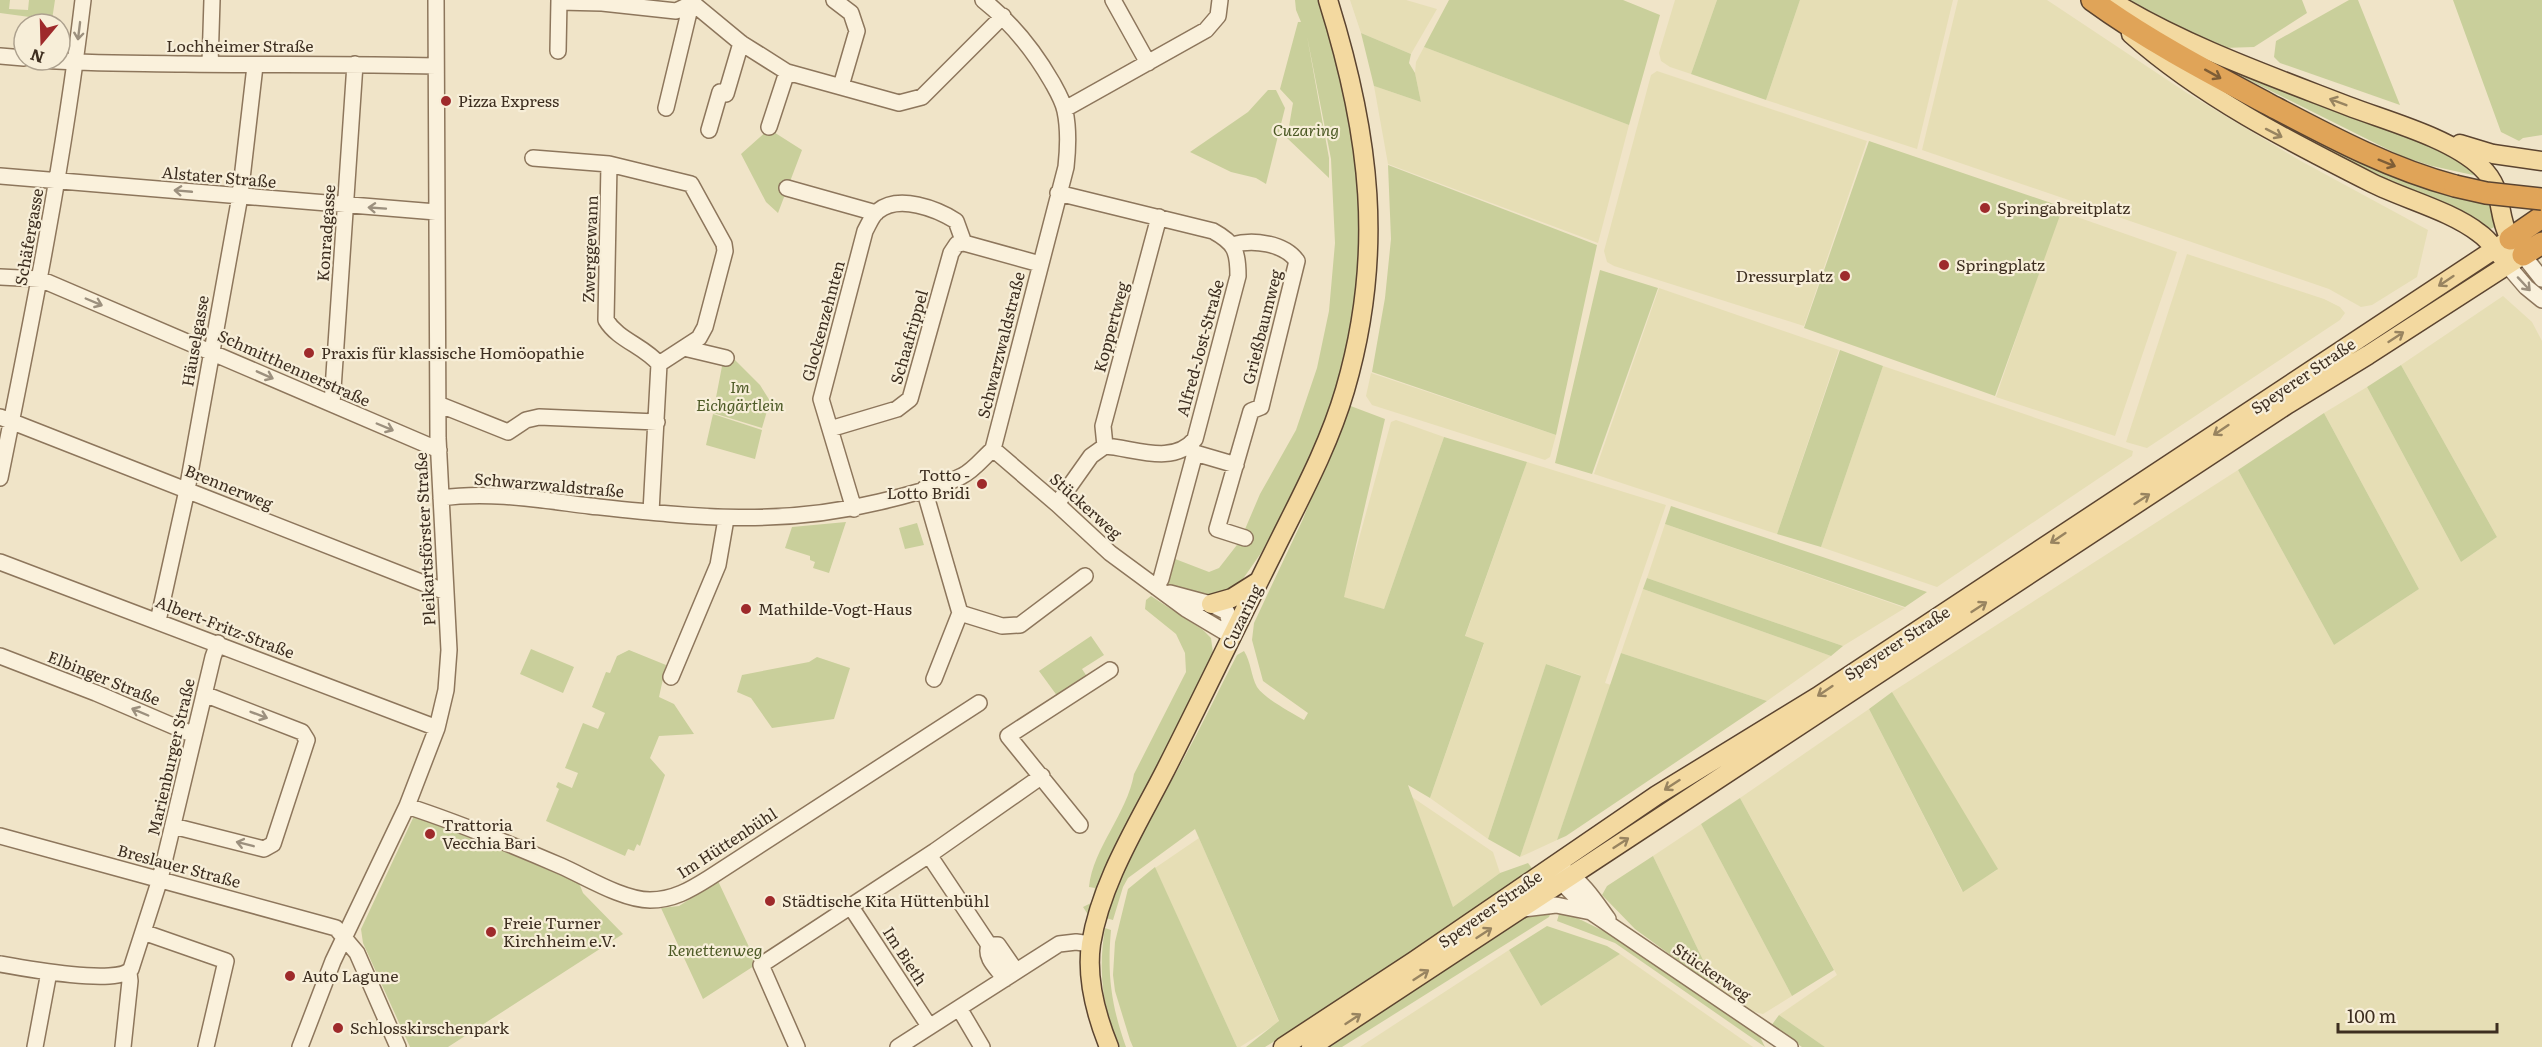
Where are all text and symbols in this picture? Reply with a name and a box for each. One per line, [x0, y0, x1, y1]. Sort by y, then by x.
north arrow [12, 12, 72, 72]
one-way arrow [74, 21, 85, 41]
street label: Lochheimer Straße [166, 33, 314, 57]
text: N [27, 44, 47, 71]
one-way arrow [2204, 68, 2221, 80]
place label: Pizza Express [458, 88, 559, 112]
marker: Pizza Express [439, 94, 453, 108]
one-way arrow [2329, 96, 2348, 107]
park label: Cuzaring [1273, 117, 1339, 141]
one-way arrow [2264, 128, 2282, 139]
one-way arrow [2377, 158, 2395, 169]
street label: Alstater Straße [161, 159, 277, 193]
street label: Konradgasse [310, 184, 340, 282]
one-way arrow [173, 185, 193, 196]
street label: Schäfergasse [8, 186, 48, 287]
street label: Zwerggewann [575, 194, 603, 303]
place label: Springabreitplatz [1997, 195, 2131, 219]
marker: Springabreitplatz [1978, 201, 1992, 215]
one-way arrow [368, 203, 388, 214]
place label: Springplatz [1956, 252, 2045, 276]
street label: Glockenzehnten [794, 257, 850, 384]
marker: Springplatz [1937, 258, 1951, 272]
place label: Dressurplatz [1736, 263, 1833, 287]
street label: Grießbaumweg [1235, 267, 1287, 387]
street label: Schwarzwaldstraße [970, 269, 1030, 421]
marker: Dressurplatz [1838, 269, 1852, 283]
one-way arrow [2438, 275, 2454, 287]
street label: Alfred-Jost-Straße [1169, 276, 1229, 419]
one-way arrow [2517, 276, 2531, 291]
street label: Koppertweg [1086, 279, 1134, 375]
street label: Schaafrippel [883, 287, 933, 387]
street label: Häuselgasse [174, 293, 214, 388]
one-way arrow [85, 297, 103, 308]
street label: Schmitthennerstraße [214, 323, 375, 412]
street label: Speyerer Straße [2245, 331, 2360, 419]
one-way arrow [2388, 331, 2404, 343]
place label: Praxis für klassische Homöopathie [321, 340, 584, 364]
marker: Praxis für klassische Homöopathie [302, 346, 316, 360]
one-way arrow [256, 370, 274, 381]
park label: Im Eichgärtlein [696, 374, 785, 416]
one-way arrow [375, 422, 394, 433]
one-way arrow [2212, 424, 2229, 437]
street label: Pleikartsförster Straße [407, 452, 441, 626]
street label: Brennerweg [182, 457, 277, 515]
place label: Totto - Lotto Bridi [887, 462, 970, 504]
street label: Schwarzwaldstraße [473, 465, 625, 503]
street label: Stückerweg [1045, 466, 1128, 544]
marker: Totto - Lotto Bridi [975, 477, 989, 491]
one-way arrow [2133, 493, 2150, 505]
one-way arrow [2050, 532, 2067, 544]
street label: Cuzaring [1215, 580, 1267, 653]
street label: Albert-Fritz-Straße [152, 589, 298, 664]
place label: Mathilde-Vogt-Haus [758, 596, 912, 620]
street label: Speyerer Straße [1839, 599, 1954, 685]
one-way arrow [1970, 601, 1987, 613]
marker: Mathilde-Vogt-Haus [739, 602, 753, 616]
street label: Elbinger Straße [44, 644, 164, 711]
street label: Marienburger Straße [140, 676, 200, 838]
one-way arrow [1817, 685, 1833, 697]
one-way arrow [132, 706, 150, 717]
one-way arrow [249, 710, 268, 721]
one-way arrow [1664, 780, 1681, 792]
street label: Im Hüttenbühl [672, 801, 781, 884]
place label: Trattoria Vecchia Bari [442, 812, 536, 854]
marker: Trattoria Vecchia Bari [423, 827, 437, 841]
street label: Breslauer Straße [115, 837, 244, 893]
one-way arrow [236, 837, 255, 849]
one-way arrow [1612, 837, 1629, 849]
street label: Speyerer Straße [1433, 863, 1546, 953]
place label: Städtische Kita Hüttenbühl [782, 888, 989, 912]
marker: Städtische Kita Hüttenbühl [763, 894, 777, 908]
place label: Freie Turner Kirchheim e.V. [503, 910, 617, 952]
street label: Im Bieth [878, 921, 934, 990]
marker: Freie Turner Kirchheim e.V. [484, 925, 498, 939]
one-way arrow [1475, 927, 1492, 939]
street label: Stückerweg [1669, 936, 1757, 1006]
park label: Renettenweg [667, 937, 763, 961]
place label: Auto Lagune [302, 963, 398, 987]
marker: Auto Lagune [283, 969, 297, 983]
one-way arrow [1412, 969, 1429, 981]
scale bar [2338, 996, 2497, 1034]
text: 100 m [2347, 1002, 2396, 1029]
one-way arrow [1344, 1013, 1361, 1025]
place label: Schlosskirschenpark [350, 1015, 509, 1039]
marker: Schlosskirschenpark [331, 1021, 345, 1035]

